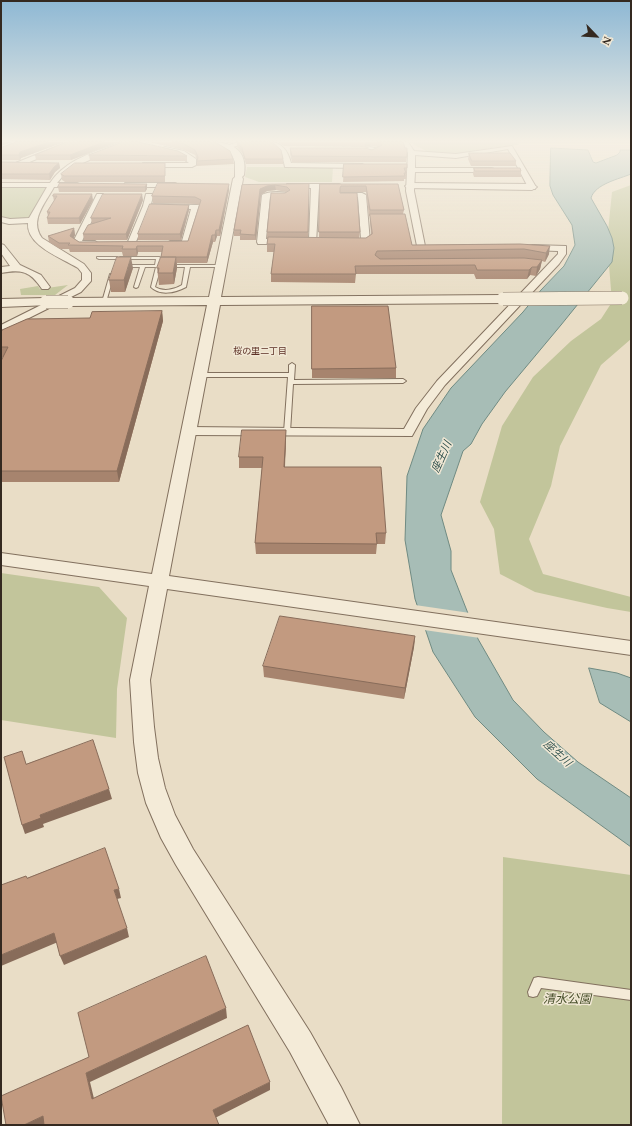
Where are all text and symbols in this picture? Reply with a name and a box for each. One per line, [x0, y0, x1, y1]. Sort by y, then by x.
north arrow [576, 16, 616, 56]
text: N [600, 35, 614, 47]
district label: 桜の里二丁目 [233, 347, 287, 357]
water label: 座生川 [429, 439, 455, 475]
water label: 座生川 [540, 738, 574, 770]
park label: 清水公園 [543, 993, 591, 1007]

